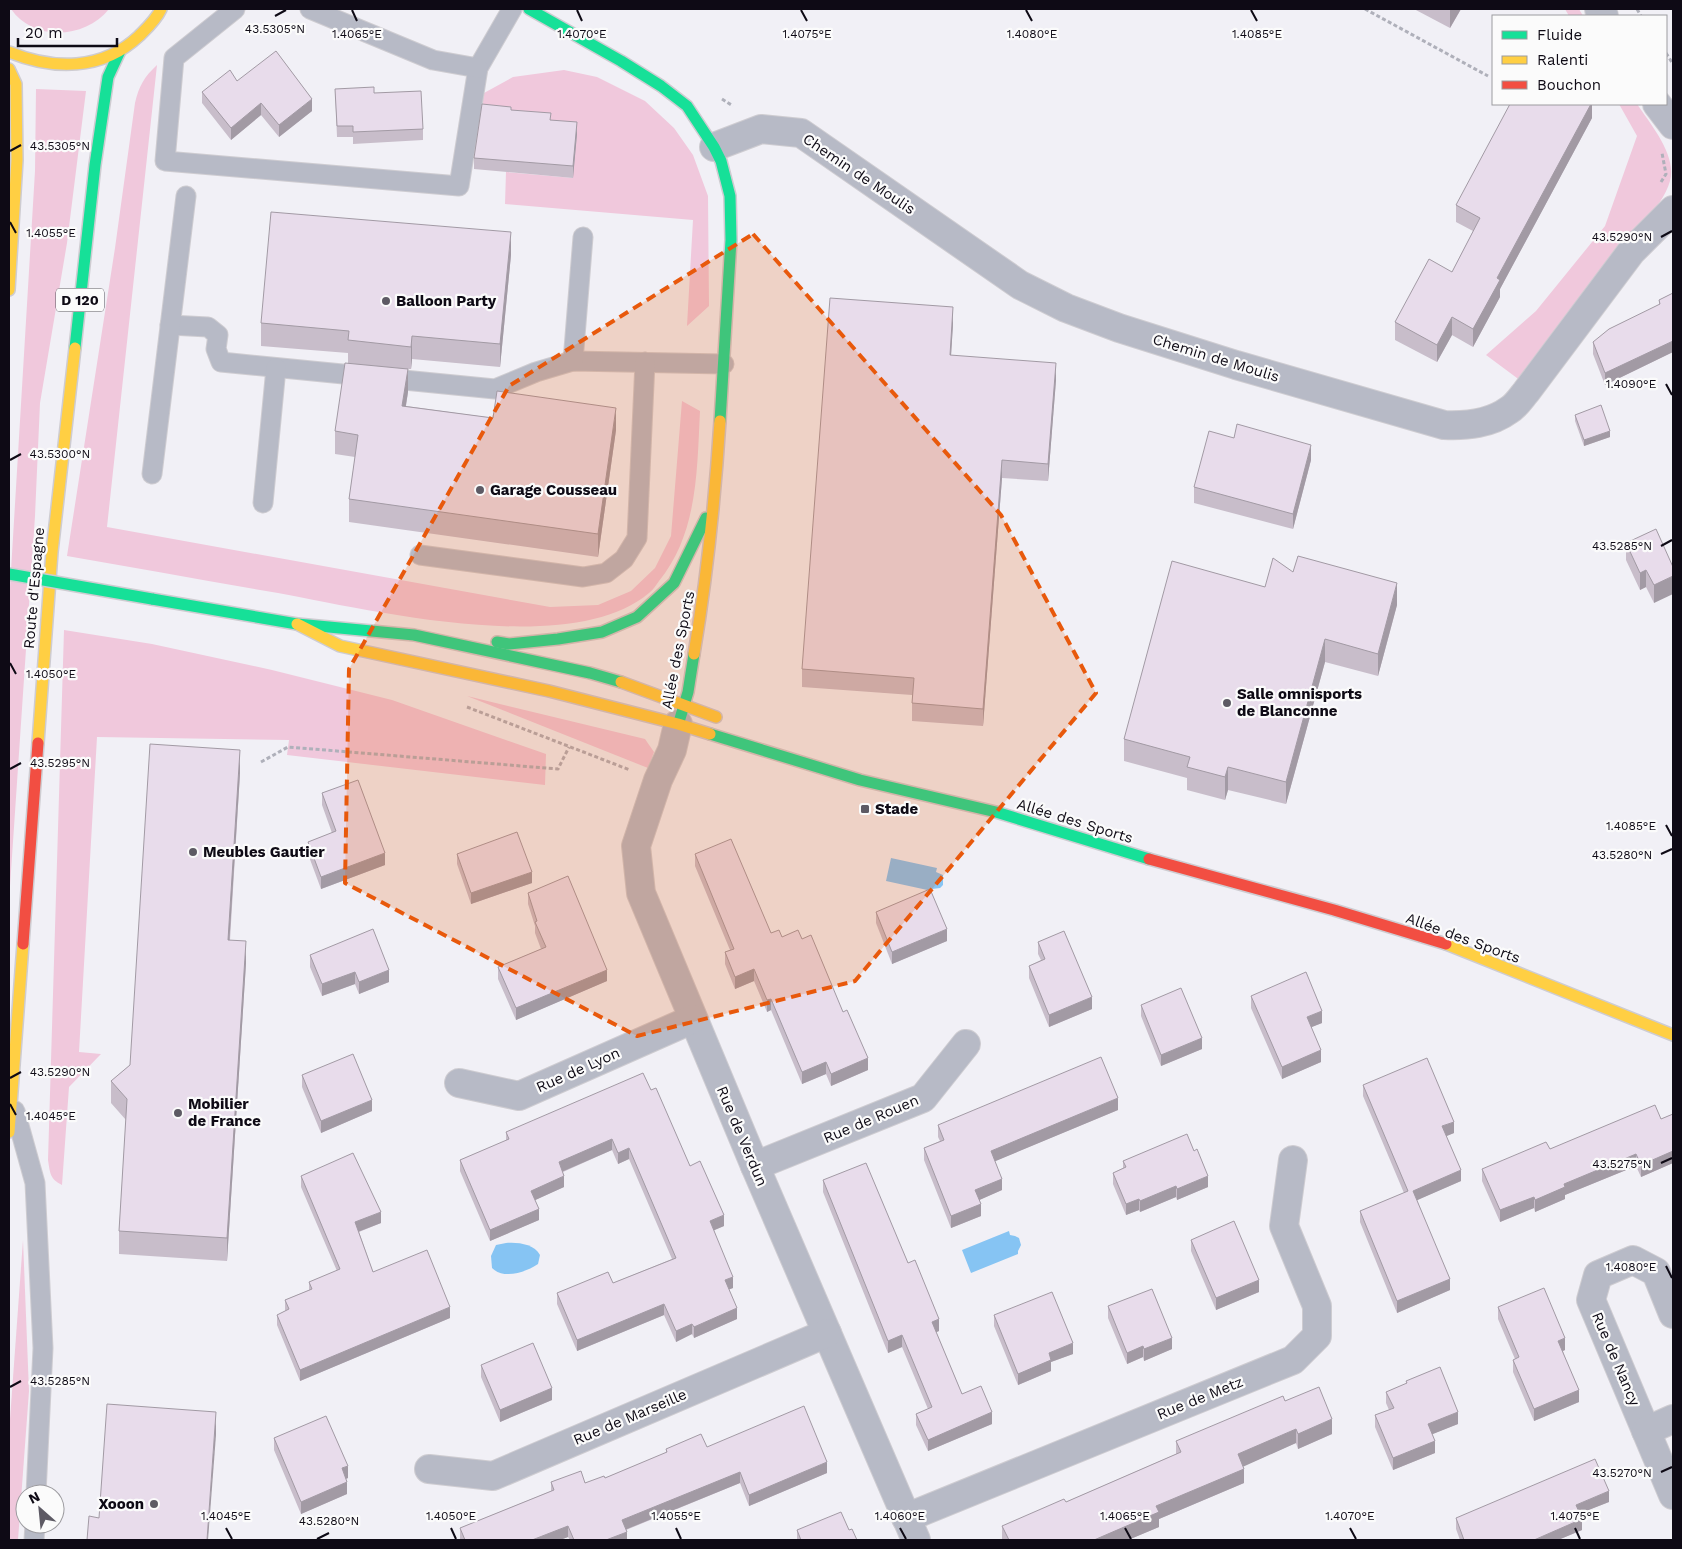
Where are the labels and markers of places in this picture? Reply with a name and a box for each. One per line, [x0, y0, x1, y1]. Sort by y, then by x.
place label: Balloon Party [396, 292, 497, 310]
marker: Balloon Party [380, 295, 392, 307]
place label: Garage Cousseau [490, 481, 617, 499]
marker: Garage Cousseau [474, 484, 486, 496]
place label: Salle omnisports de Blanconne [1237, 685, 1362, 720]
marker: Salle omnisports de Blanconne [1221, 697, 1233, 709]
place label: Stade [875, 800, 918, 818]
marker: Stade [859, 803, 871, 815]
place label: Meubles Gautier [203, 843, 325, 861]
marker: Meubles Gautier [187, 846, 199, 858]
place label: Mobilier de France [188, 1095, 261, 1130]
marker: Mobilier de France [172, 1107, 184, 1119]
place label: Xooon [98, 1495, 144, 1513]
marker: Xooon [148, 1498, 160, 1510]

